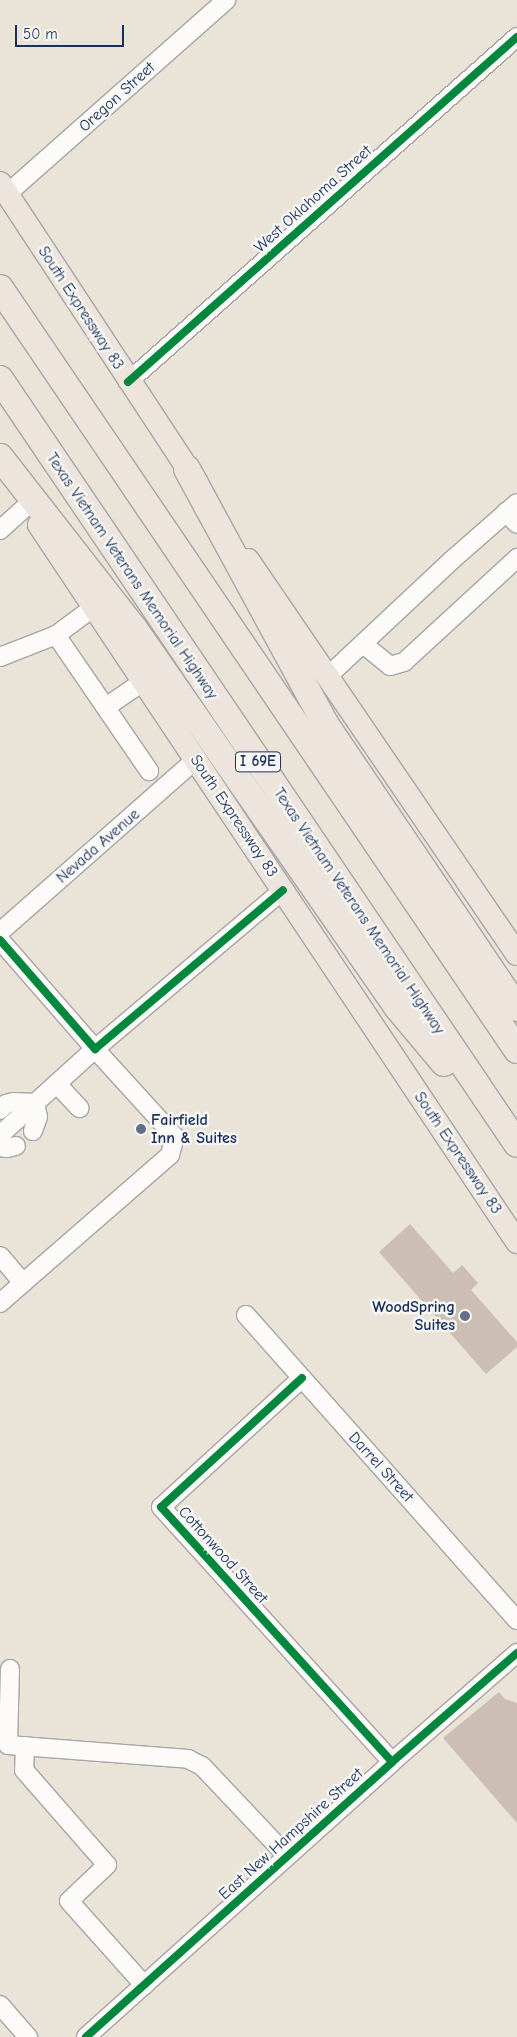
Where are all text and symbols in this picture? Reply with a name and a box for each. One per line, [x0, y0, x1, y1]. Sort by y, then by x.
scale bar [18, 15, 126, 47]
text: 50 m [23, 25, 58, 43]
street label: Oregon Street [75, 58, 159, 136]
street label: West Oklahoma Street [250, 141, 376, 257]
street label: South Expressway 83 [34, 243, 128, 373]
street label: Texas Vietnam Veterans Memorial Highway [42, 449, 222, 703]
road number: I 69E [234, 750, 282, 774]
street label: South Expressway 83 [186, 751, 282, 881]
street label: Texas Vietnam Veterans Memorial Highway [269, 784, 449, 1038]
street label: Nevada Avenue [52, 805, 144, 887]
street label: South Expressway 83 [410, 1088, 506, 1218]
place label: Fairfield Inn & Suites [151, 1110, 237, 1148]
marker: Fairfield Inn & Suites [135, 1123, 147, 1135]
place label: WoodSpring Suites [372, 1297, 455, 1335]
marker: WoodSpring Suites [459, 1310, 471, 1322]
street label: Darrel Street [345, 1428, 417, 1506]
street label: Cottonwood Street [174, 1502, 272, 1608]
street label: East New Hampshire Street [215, 1764, 367, 1904]

